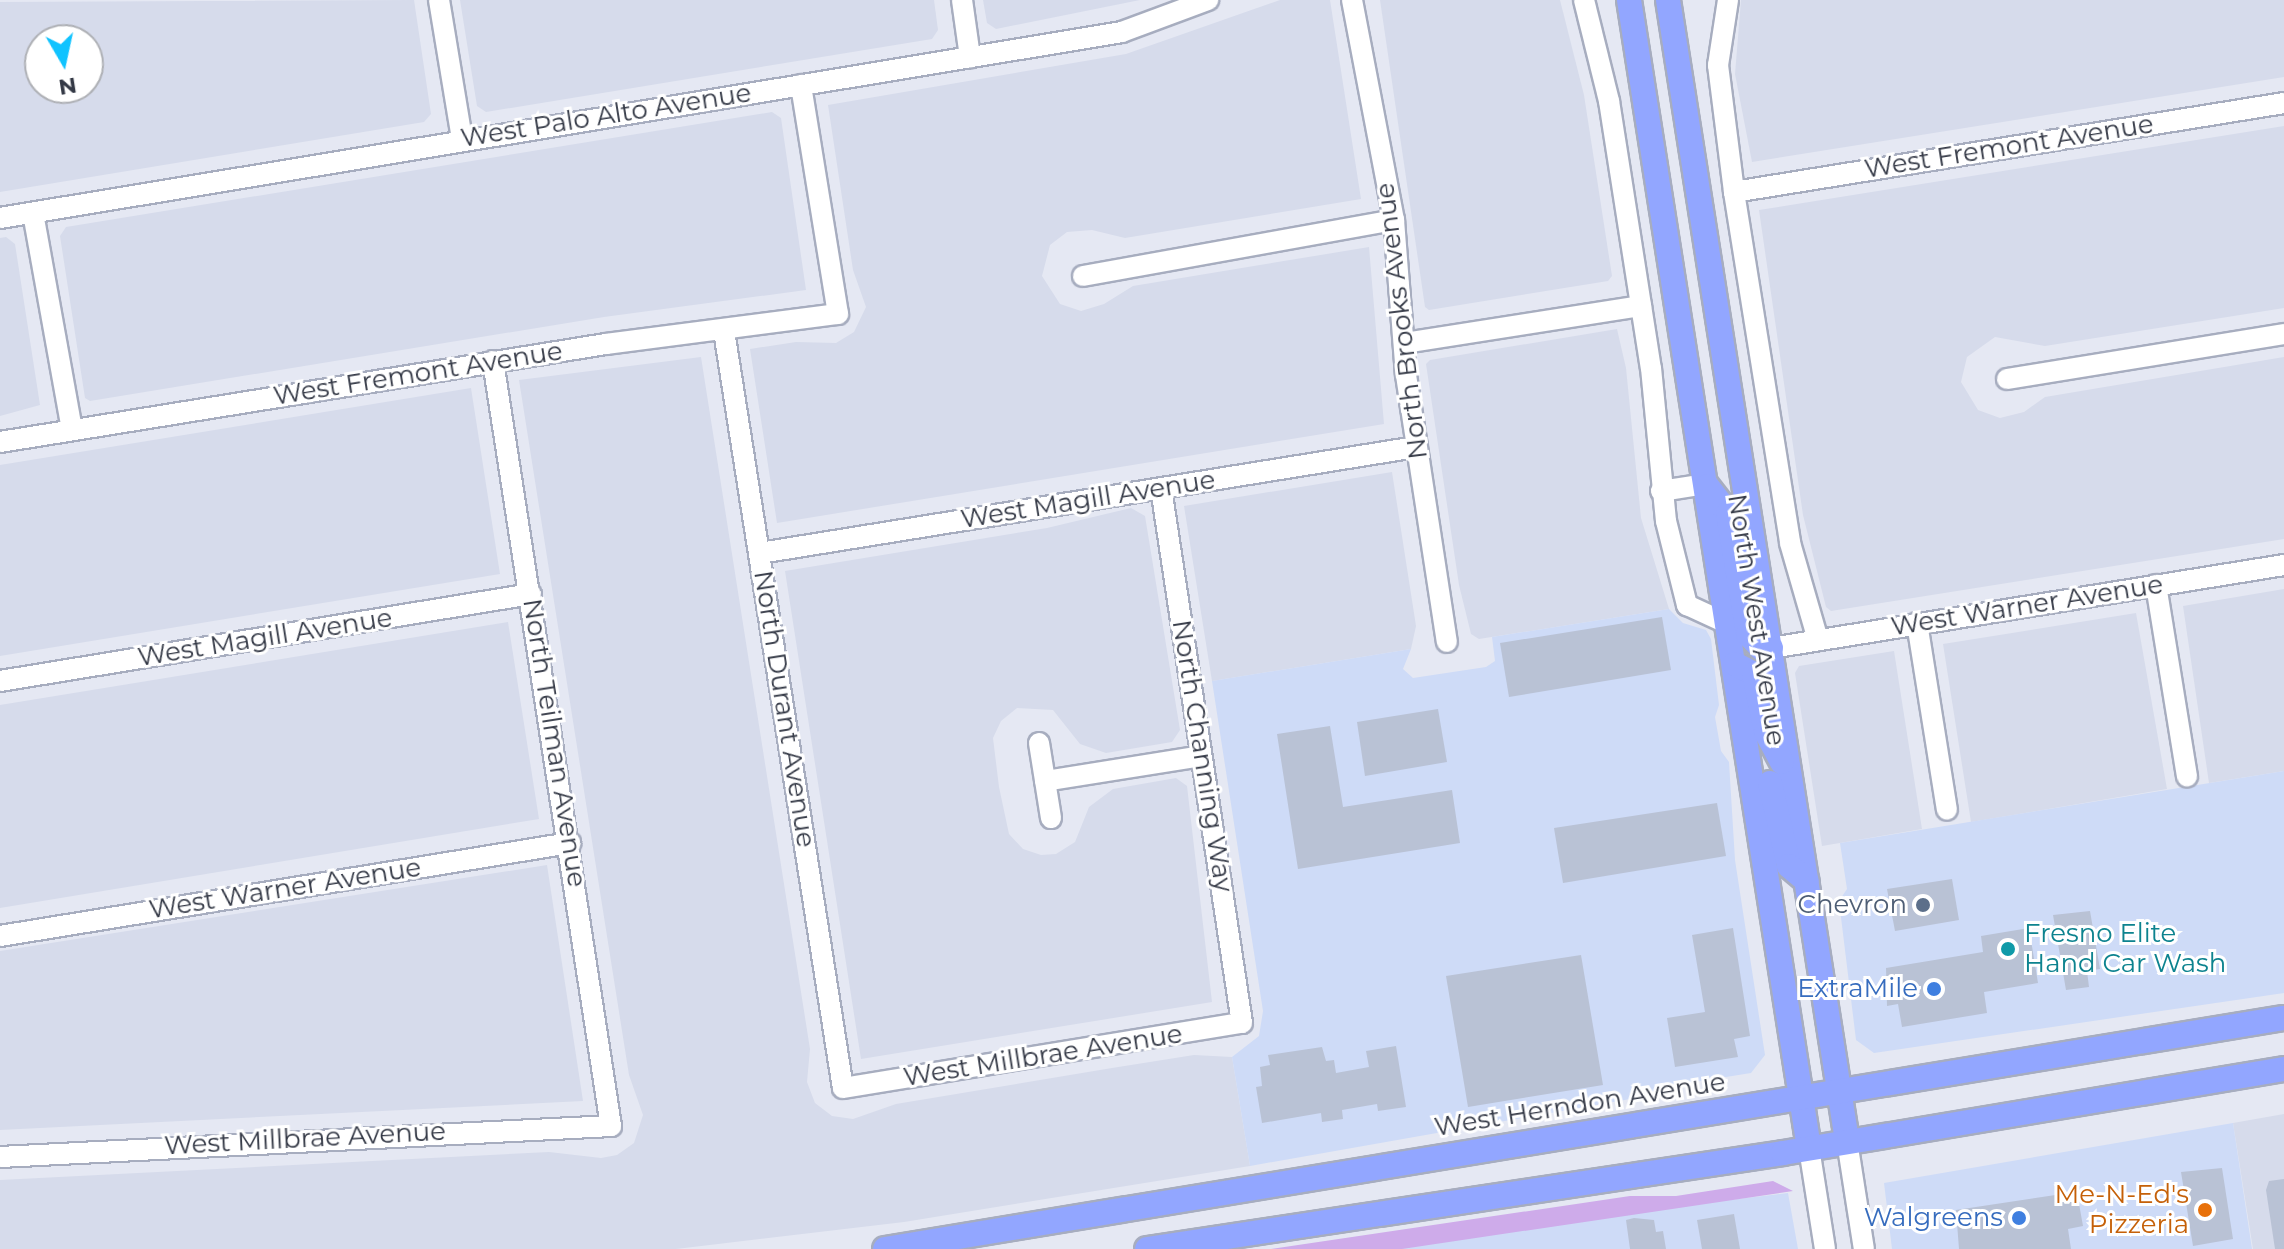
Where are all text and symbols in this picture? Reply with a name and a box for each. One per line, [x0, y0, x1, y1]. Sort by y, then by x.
north arrow [24, 24, 104, 104]
text: N [57, 71, 78, 101]
street label: West Palo Alto Avenue [459, 78, 753, 154]
street label: West Fremont Avenue [1862, 109, 2156, 185]
street label: North Brooks Avenue [1370, 181, 1434, 461]
street label: West Fremont Avenue [271, 336, 565, 412]
street label: West Magill Avenue [959, 464, 1217, 536]
street label: North West Avenue [1721, 492, 1791, 748]
street label: North Durant Avenue [747, 568, 821, 850]
street label: West Warner Avenue [1889, 569, 2165, 643]
street label: North Teilman Avenue [516, 596, 592, 890]
street label: West Magill Avenue [136, 602, 394, 674]
street label: North Channing Way [1165, 618, 1239, 894]
street label: West Warner Avenue [147, 852, 423, 926]
place label: Chevron [1797, 889, 1907, 921]
marker: Chevron [1914, 896, 1932, 914]
place label: Fresno Elite Hand Car Wash [2024, 918, 2226, 980]
marker: Fresno Elite Hand Car Wash [1999, 940, 2017, 958]
place label: ExtraMile [1797, 973, 1918, 1005]
marker: ExtraMile [1925, 980, 1943, 998]
street label: West Millbrae Avenue [901, 1019, 1185, 1093]
street label: West Herndon Avenue [1432, 1067, 1728, 1143]
street label: West Millbrae Avenue [163, 1116, 447, 1162]
place label: Me-N-Ed's Pizzeria [2054, 1179, 2189, 1240]
marker: Me-N-Ed's Pizzeria [2196, 1201, 2214, 1219]
place label: Walgreens [1864, 1202, 2003, 1234]
marker: Walgreens [2010, 1209, 2028, 1227]

